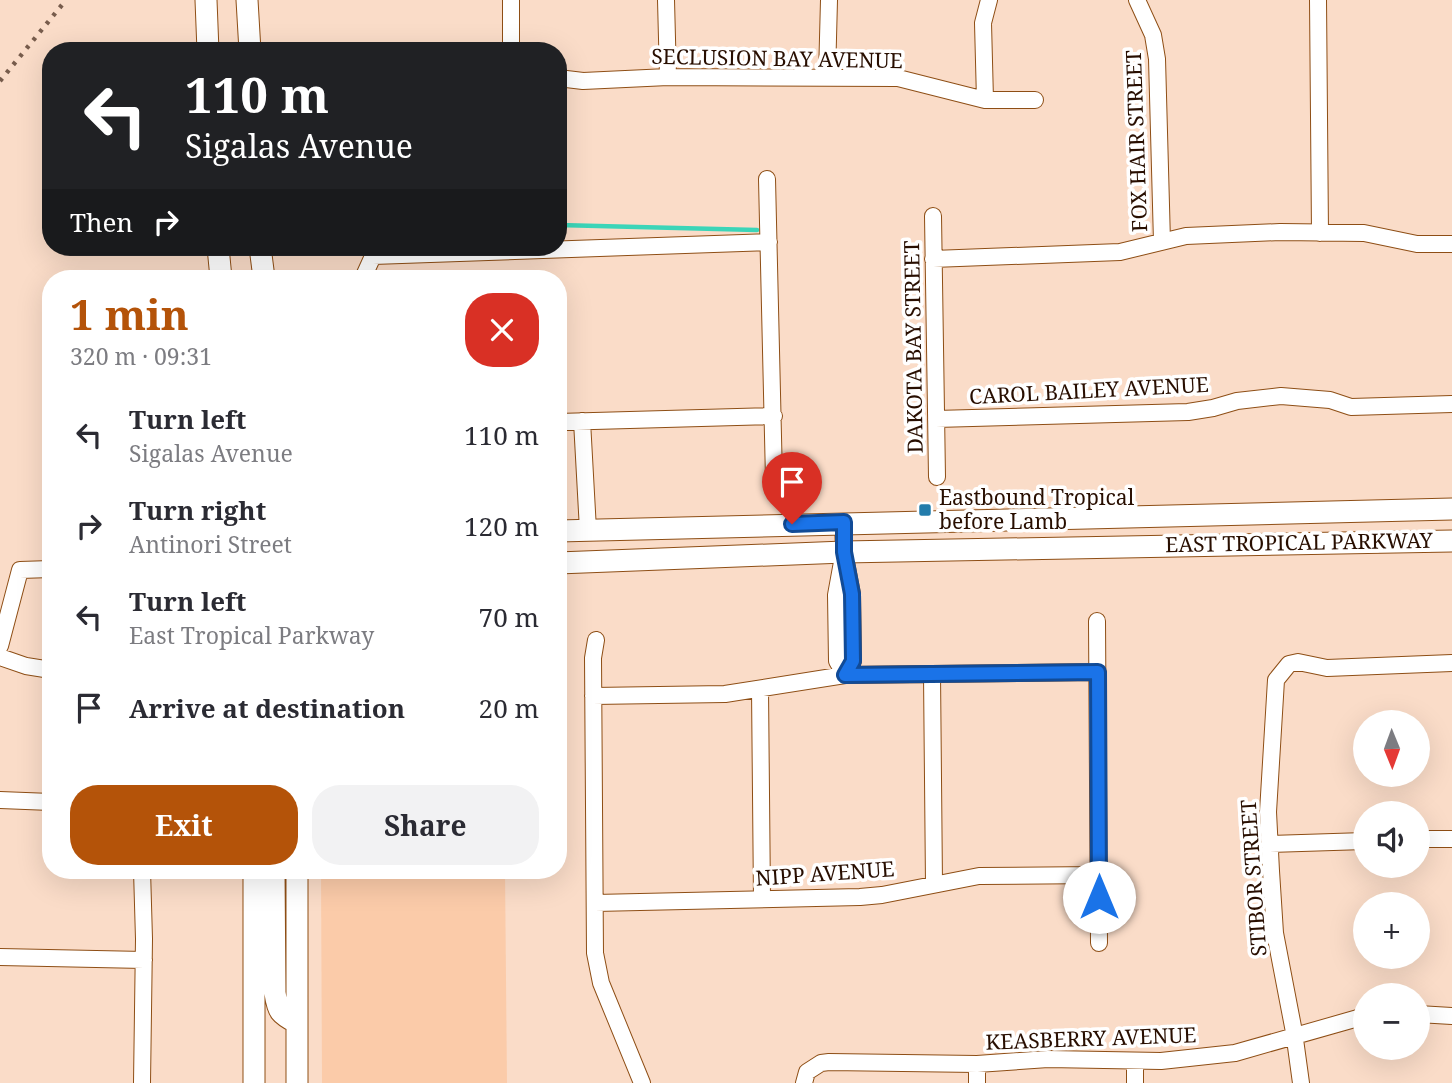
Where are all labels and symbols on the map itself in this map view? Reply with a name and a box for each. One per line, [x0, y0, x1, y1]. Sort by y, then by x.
street label: SECLUSION BAY AVENUE [651, 42, 903, 74]
street label: FOX HAIR STREET [1119, 49, 1153, 232]
street label: DAKOTA BAY STREET [897, 240, 929, 454]
street label: CAROL BAILEY AVENUE [968, 370, 1209, 410]
pin [762, 452, 822, 524]
place label: Eastbound Tropical before Lamb [939, 483, 1135, 535]
marker: Eastbound Tropical before Lamb [917, 502, 933, 518]
street label: EAST TROPICAL PARKWAY [1165, 526, 1434, 558]
north arrow [1353, 710, 1430, 788]
street label: STIBOR STREET [1234, 799, 1272, 957]
street label: NIPP AVENUE [755, 854, 895, 892]
position arrow [1062, 860, 1136, 934]
street label: KEASBERRY AVENUE [985, 1020, 1197, 1056]

